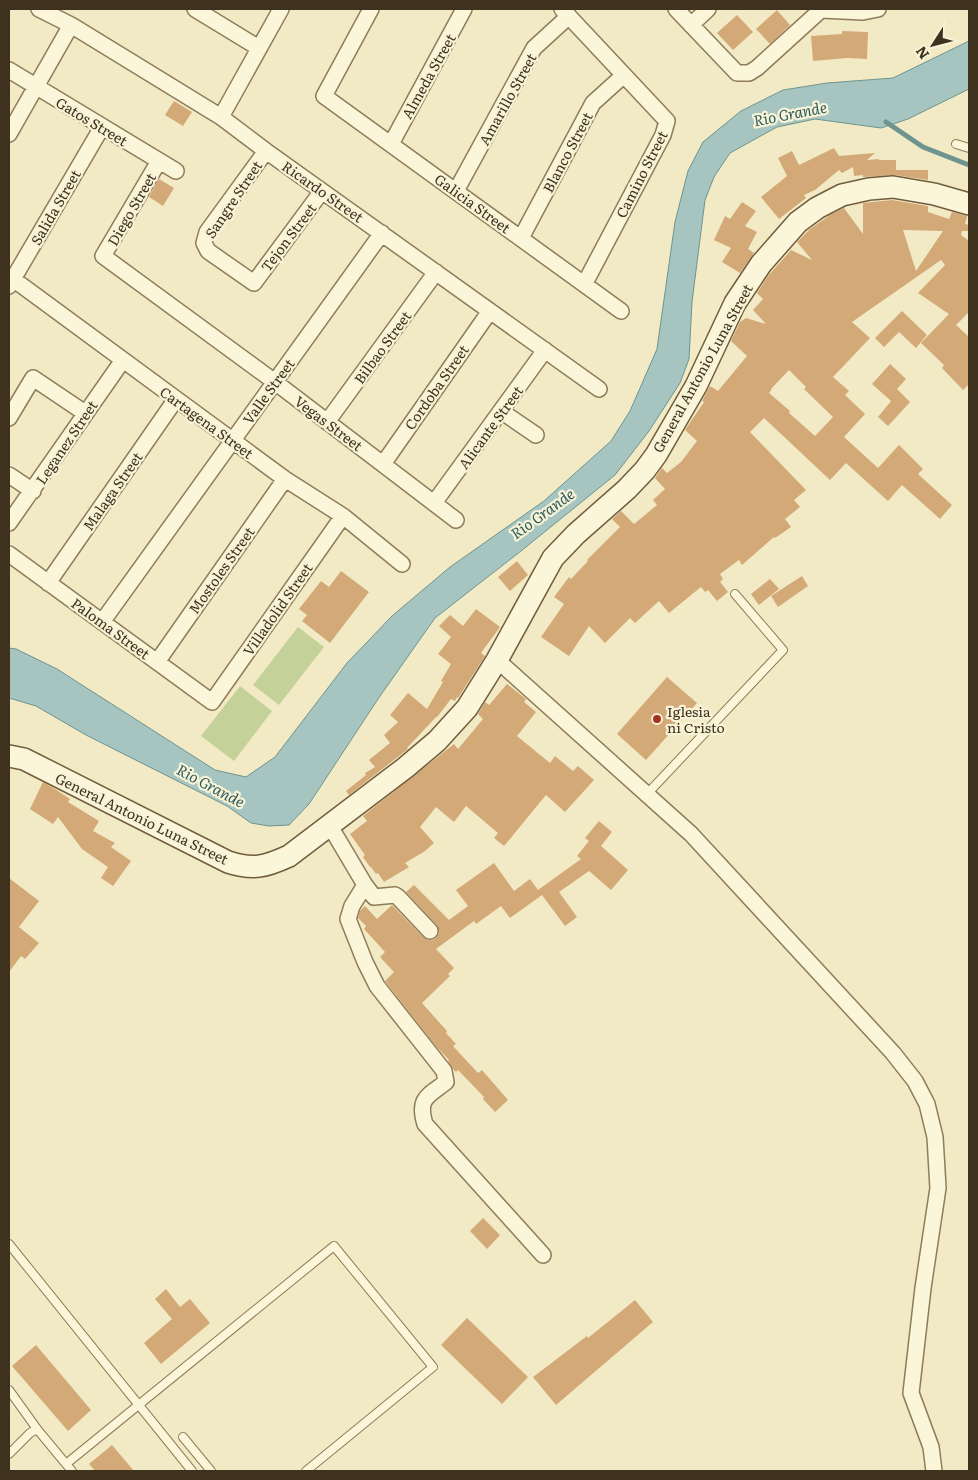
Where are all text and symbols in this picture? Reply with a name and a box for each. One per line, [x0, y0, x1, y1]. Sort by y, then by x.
north arrow [908, 20, 958, 70]
street label: Almeda Street [396, 29, 460, 122]
text: N [910, 42, 933, 64]
street label: Amarillo Street [473, 49, 541, 149]
street label: Gatos Street [52, 92, 132, 150]
water label: Rio Grande [751, 95, 829, 131]
street label: Blanco Street [537, 108, 597, 196]
street label: Camino Street [610, 127, 672, 221]
street label: Sangre Street [200, 156, 266, 242]
street label: Ricardo Street [278, 156, 368, 227]
street label: Salida Street [25, 165, 85, 248]
street label: Diego Street [102, 169, 160, 249]
street label: Galicia Street [431, 169, 515, 238]
street label: Tejon Street [256, 198, 321, 275]
street label: General Antonio Luna Street [647, 280, 757, 456]
street label: Bilbao Street [349, 306, 415, 388]
street label: Cordoba Street [399, 340, 473, 433]
street label: Valle Street [237, 354, 299, 428]
street label: Cartagena Street [156, 381, 258, 463]
street label: Alicante Street [453, 381, 527, 473]
street label: Vegas Street [291, 391, 367, 455]
street label: Leganez Street [31, 396, 102, 488]
street label: Malaga Street [78, 447, 147, 534]
water label: Rio Grande [505, 482, 579, 544]
street label: Mostoles Street [183, 522, 259, 618]
street label: Villadolid Street [238, 558, 317, 659]
street label: Paloma Street [68, 593, 155, 663]
place label: Iglesia ni Cristo [667, 701, 725, 737]
marker: Iglesia ni Cristo [651, 713, 663, 725]
water label: Rio Grande [173, 757, 249, 813]
street label: General Antonio Luna Street [52, 767, 232, 869]

